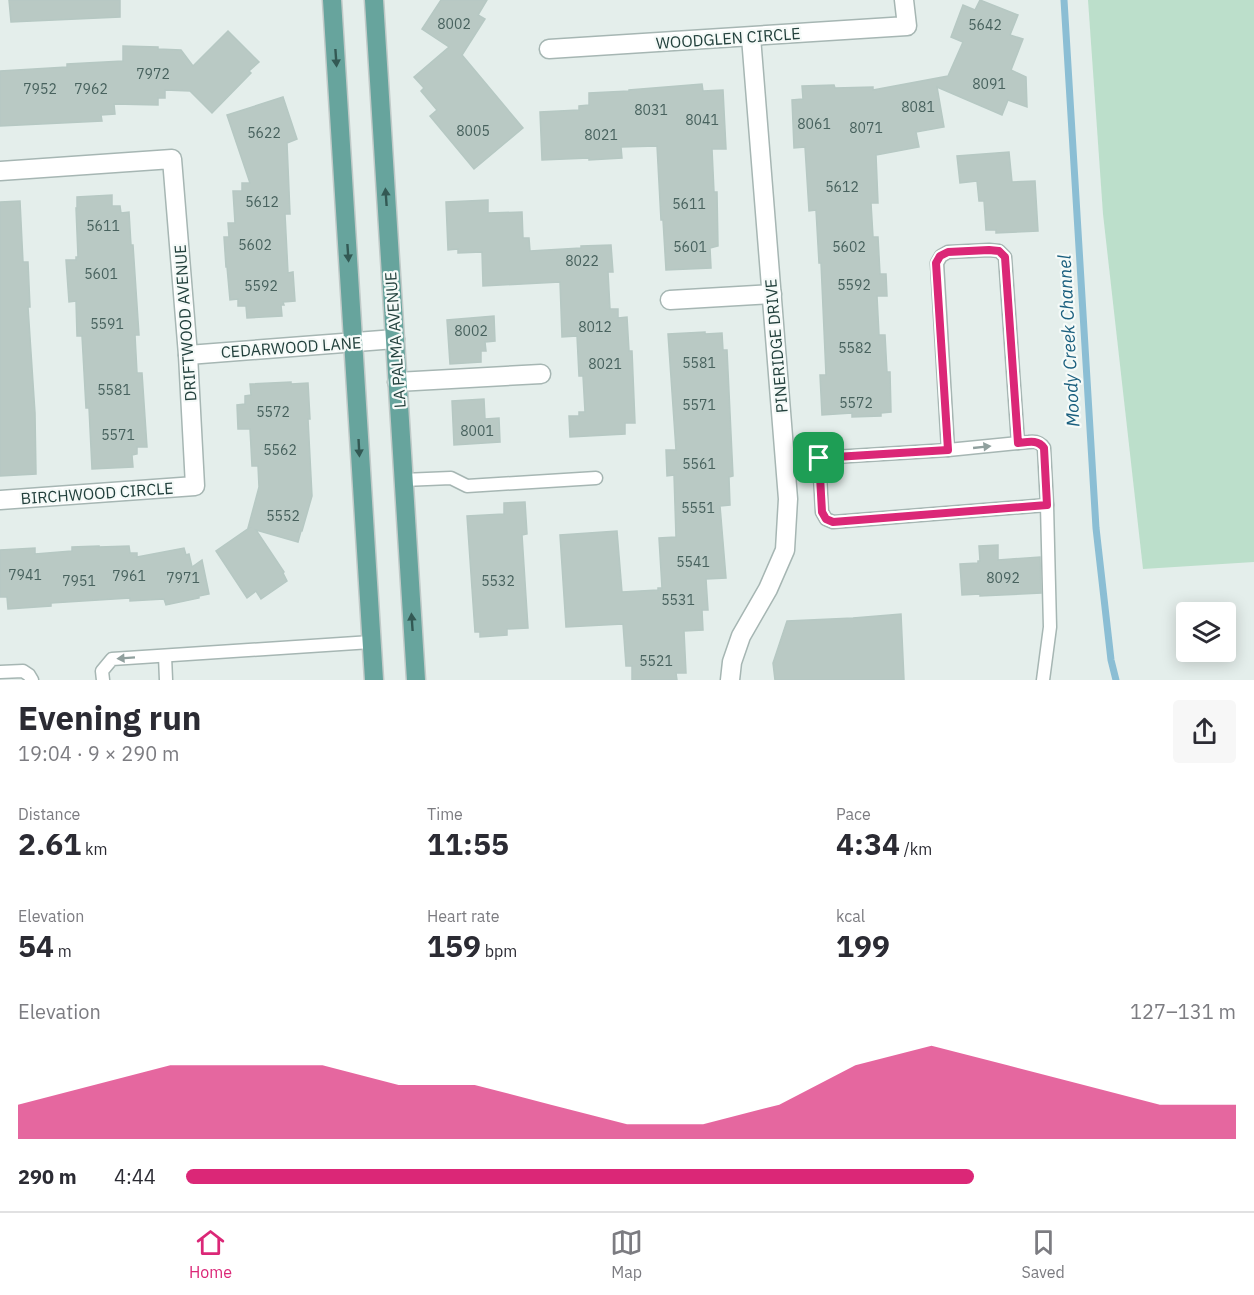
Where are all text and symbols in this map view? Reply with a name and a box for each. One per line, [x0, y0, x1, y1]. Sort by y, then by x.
house number: 8002 [437, 15, 471, 33]
house number: 5642 [968, 16, 1002, 34]
street label: WOODGLEN CIRCLE [655, 23, 801, 53]
one-way arrow [331, 49, 340, 68]
house number: 7972 [136, 65, 170, 83]
house number: 8091 [972, 75, 1006, 93]
house number: 7952 [23, 80, 57, 98]
house number: 7962 [74, 80, 108, 98]
house number: 8081 [901, 98, 935, 116]
house number: 8031 [634, 101, 668, 119]
house number: 8041 [685, 111, 719, 129]
house number: 8061 [797, 115, 831, 133]
house number: 8071 [849, 119, 883, 137]
house number: 8005 [456, 122, 490, 140]
house number: 5622 [247, 124, 281, 142]
house number: 8021 [584, 126, 618, 144]
house number: 5612 [825, 178, 859, 196]
one-way arrow [381, 187, 391, 206]
house number: 5612 [245, 193, 279, 211]
house number: 5611 [672, 195, 706, 213]
house number: 5611 [86, 217, 120, 235]
house number: 5602 [238, 236, 272, 254]
house number: 5601 [673, 238, 707, 256]
house number: 5602 [832, 238, 866, 256]
street label: DRIFTWOOD AVENUE [170, 244, 200, 402]
one-way arrow [343, 244, 352, 263]
house number: 8022 [565, 252, 599, 270]
water label: Moody Creek Channel [1052, 254, 1084, 428]
house number: 5601 [84, 265, 118, 283]
street label: LA PALMA AVENUE [380, 271, 410, 409]
house number: 5592 [837, 276, 871, 294]
house number: 5592 [244, 277, 278, 295]
street label: PINERIDGE DRIVE [760, 278, 792, 414]
house number: 5591 [90, 315, 124, 333]
house number: 8012 [578, 318, 612, 336]
house number: 8002 [454, 322, 488, 340]
street label: CEDARWOOD LANE [220, 332, 362, 362]
house number: 5582 [838, 339, 872, 357]
house number: 5581 [682, 354, 716, 372]
house number: 8021 [588, 355, 622, 373]
house number: 5581 [97, 381, 131, 399]
house number: 5572 [839, 394, 873, 412]
house number: 5571 [682, 396, 716, 414]
house number: 5572 [256, 403, 290, 421]
house number: 8001 [460, 422, 494, 440]
house number: 5571 [101, 426, 135, 444]
pin [793, 432, 844, 483]
one-way arrow [355, 438, 364, 457]
house number: 5562 [263, 441, 297, 459]
icon: arrive [802, 441, 835, 474]
one-way arrow [973, 442, 992, 452]
house number: 5561 [682, 455, 716, 473]
street label: BIRCHWOOD CIRCLE [20, 478, 174, 508]
house number: 5551 [681, 499, 715, 517]
house number: 5552 [266, 507, 300, 525]
house number: 5541 [676, 553, 710, 571]
house number: 7941 [8, 566, 42, 584]
house number: 7961 [112, 567, 146, 585]
house number: 7971 [166, 569, 200, 587]
house number: 8092 [986, 569, 1020, 587]
house number: 7951 [62, 572, 96, 590]
house number: 5532 [481, 572, 515, 590]
house number: 5531 [661, 591, 695, 609]
map controls [1176, 602, 1236, 662]
button: layers [1176, 602, 1236, 662]
one-way arrow [408, 612, 417, 631]
house number: 5521 [639, 652, 673, 670]
one-way arrow [117, 654, 136, 663]
text: Evening run [18, 696, 202, 739]
button: share [1173, 700, 1236, 763]
text: 19:04 · 9 × 290 m [18, 740, 179, 767]
text: Distance [18, 804, 80, 824]
text: Time [427, 804, 463, 824]
text: Pace [836, 804, 871, 824]
text: 2.61 [18, 824, 81, 863]
text: 11:55 [427, 824, 509, 863]
text: 4:34 [836, 824, 900, 863]
text: km [81, 839, 108, 859]
text: /km [900, 839, 932, 859]
text: Elevation [18, 906, 84, 926]
text: Heart rate [427, 906, 500, 926]
text: kcal [836, 906, 865, 926]
text: 54 [18, 926, 54, 965]
text: 159 [427, 926, 481, 965]
text: 199 [836, 926, 890, 965]
text: m [54, 941, 72, 961]
text: bpm [481, 941, 517, 961]
text: Elevation [18, 998, 101, 1025]
text: 127–131 m [1130, 998, 1236, 1025]
text: 290 m [18, 1163, 77, 1190]
text: 4:44 [114, 1163, 156, 1190]
tab: Home [189, 1226, 232, 1282]
tab: Map [610, 1226, 643, 1282]
tab: Saved [1021, 1226, 1065, 1282]

